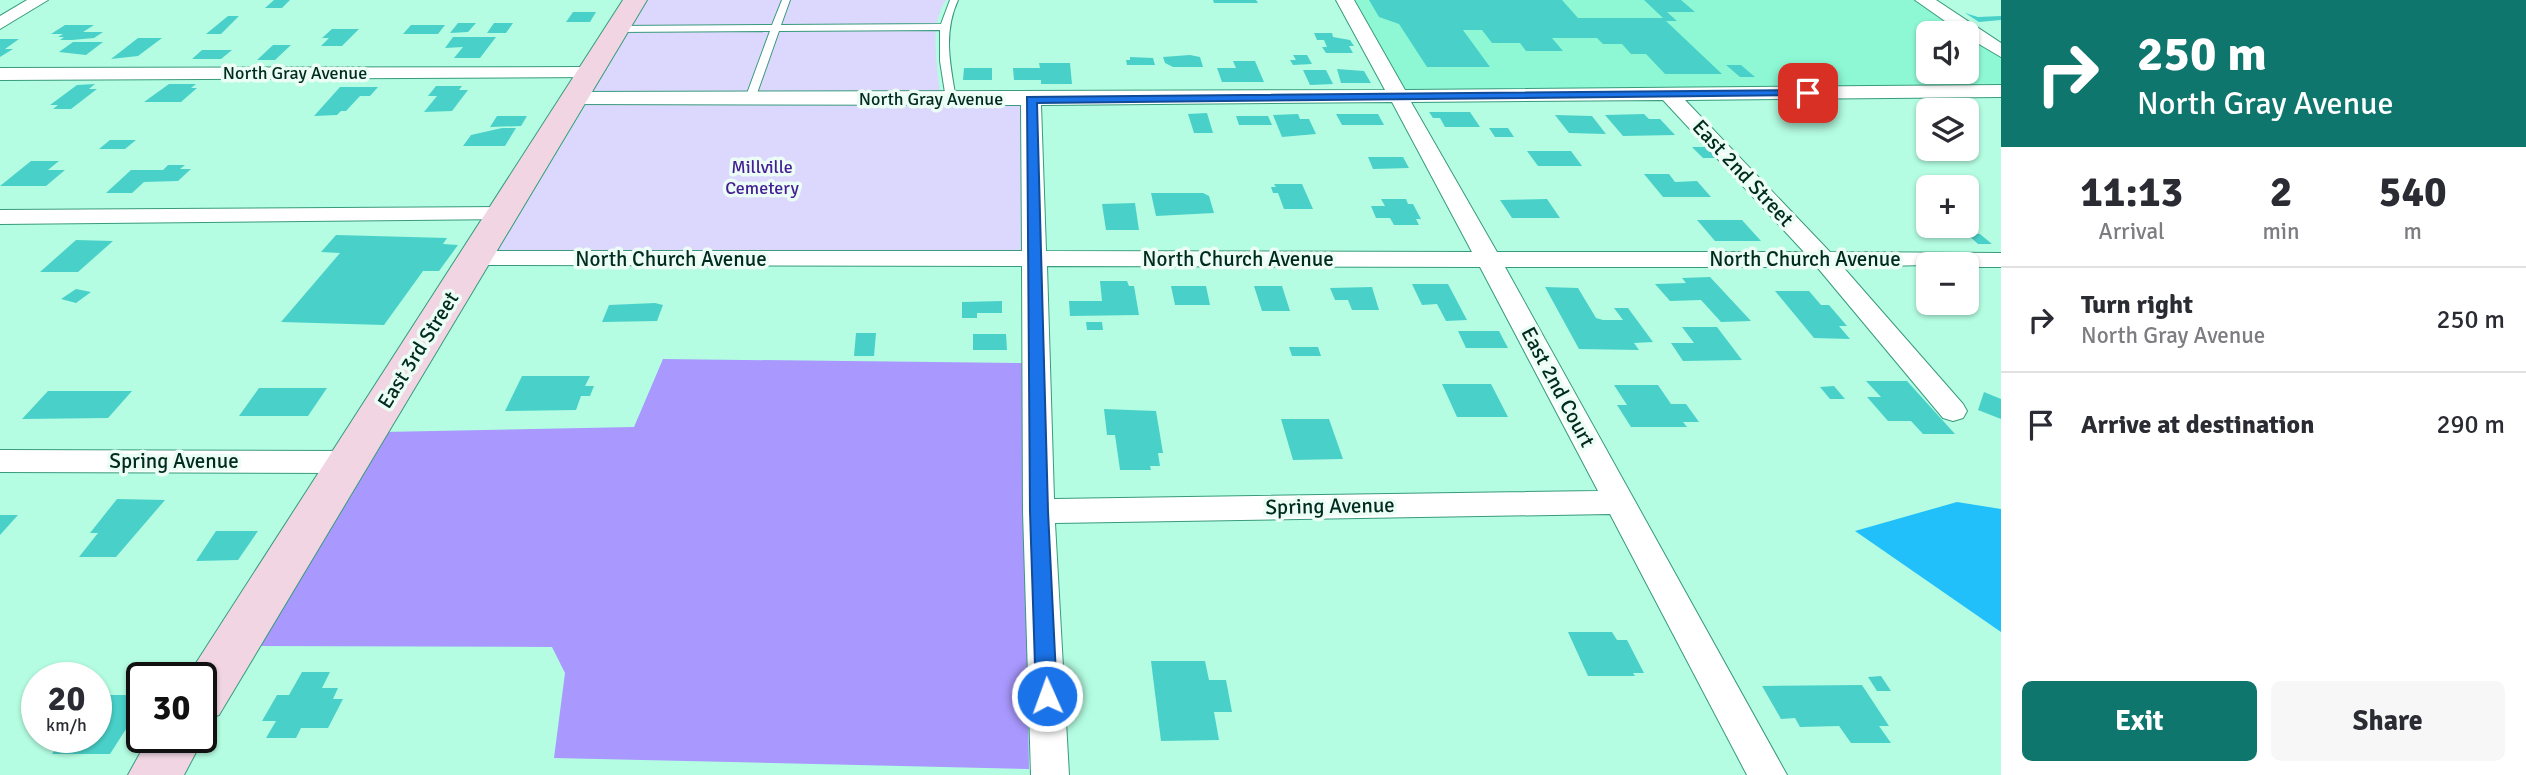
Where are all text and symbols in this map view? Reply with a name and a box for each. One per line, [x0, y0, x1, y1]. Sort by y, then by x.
map controls [1916, 21, 1979, 315]
button: sound [1916, 21, 1979, 84]
text: 250 m [2137, 24, 2267, 84]
icon: right [2022, 28, 2113, 119]
street label: North Gray Avenue [223, 62, 367, 84]
pin [1778, 63, 1838, 123]
icon: arrive [1789, 74, 1827, 112]
text: North Gray Avenue [2137, 84, 2394, 123]
street label: North Gray Avenue [859, 88, 1003, 110]
button: layers [1916, 98, 1979, 161]
street label: East 2nd Street [1687, 114, 1799, 232]
park label: Millville Cemetery [725, 156, 799, 199]
text: 11:13 [2080, 167, 2183, 218]
text: 2 [2270, 167, 2292, 218]
text: 540 [2379, 167, 2447, 218]
button: + [1916, 175, 1979, 238]
text: Arrival [2099, 217, 2165, 246]
text: min [2262, 217, 2300, 246]
text: m [2404, 217, 2422, 246]
street label: North Church Avenue [575, 246, 767, 272]
street label: North Church Avenue [1142, 246, 1334, 272]
street label: North Church Avenue [1709, 246, 1901, 272]
button: − [1916, 252, 1979, 315]
street label: East 3rd Street [372, 287, 464, 413]
text: Turn right [2081, 289, 2193, 321]
icon: right [2022, 301, 2060, 339]
text: 250 m [2436, 304, 2505, 336]
text: North Gray Avenue [2081, 321, 2265, 350]
street label: East 2nd Court [1515, 322, 1601, 452]
icon: arrive [2022, 406, 2060, 444]
text: Arrive at destination [2081, 409, 2314, 441]
text: 290 m [2436, 409, 2505, 441]
street label: Spring Avenue [109, 448, 239, 474]
street label: Spring Avenue [1265, 492, 1395, 520]
position arrow [1010, 659, 1084, 733]
speed limit sign: 30 [126, 662, 217, 753]
text: 20 [48, 677, 85, 720]
button: Exit [2022, 681, 2257, 761]
button: Share [2271, 681, 2505, 761]
text: km/h [46, 714, 87, 736]

